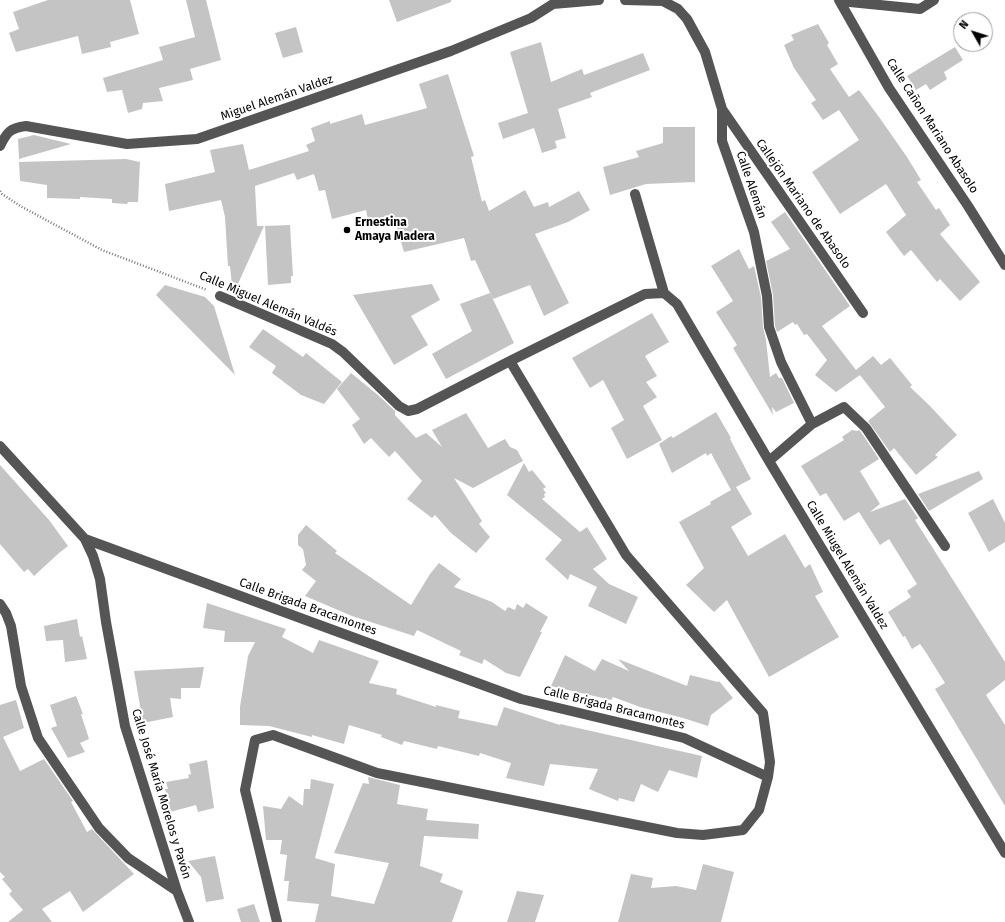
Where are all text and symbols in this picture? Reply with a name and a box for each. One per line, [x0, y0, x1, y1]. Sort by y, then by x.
north arrow [953, 12, 993, 52]
text: N [957, 18, 971, 32]
street label: Calle Cañon Mariano Abasolo [883, 56, 981, 196]
street label: Miguel Alemán Valdez [219, 72, 335, 124]
street label: Callejón Mariano de Abasolo [753, 136, 853, 272]
street label: Calle Alemán [733, 149, 769, 221]
place label: Ernestina Amaya Madera [355, 216, 435, 244]
marker: Ernestina Amaya Madera [342, 225, 352, 235]
street label: Calle Miguel Alemán Valdés [197, 268, 339, 340]
street label: Calle Miugel Alemán Valdez [803, 498, 891, 632]
street label: Calle Brigada Bracamontes [237, 575, 379, 639]
street label: Calle Brigada Bracamontes [542, 683, 686, 733]
street label: Calle José María Morelos y Pavón [128, 707, 194, 881]

